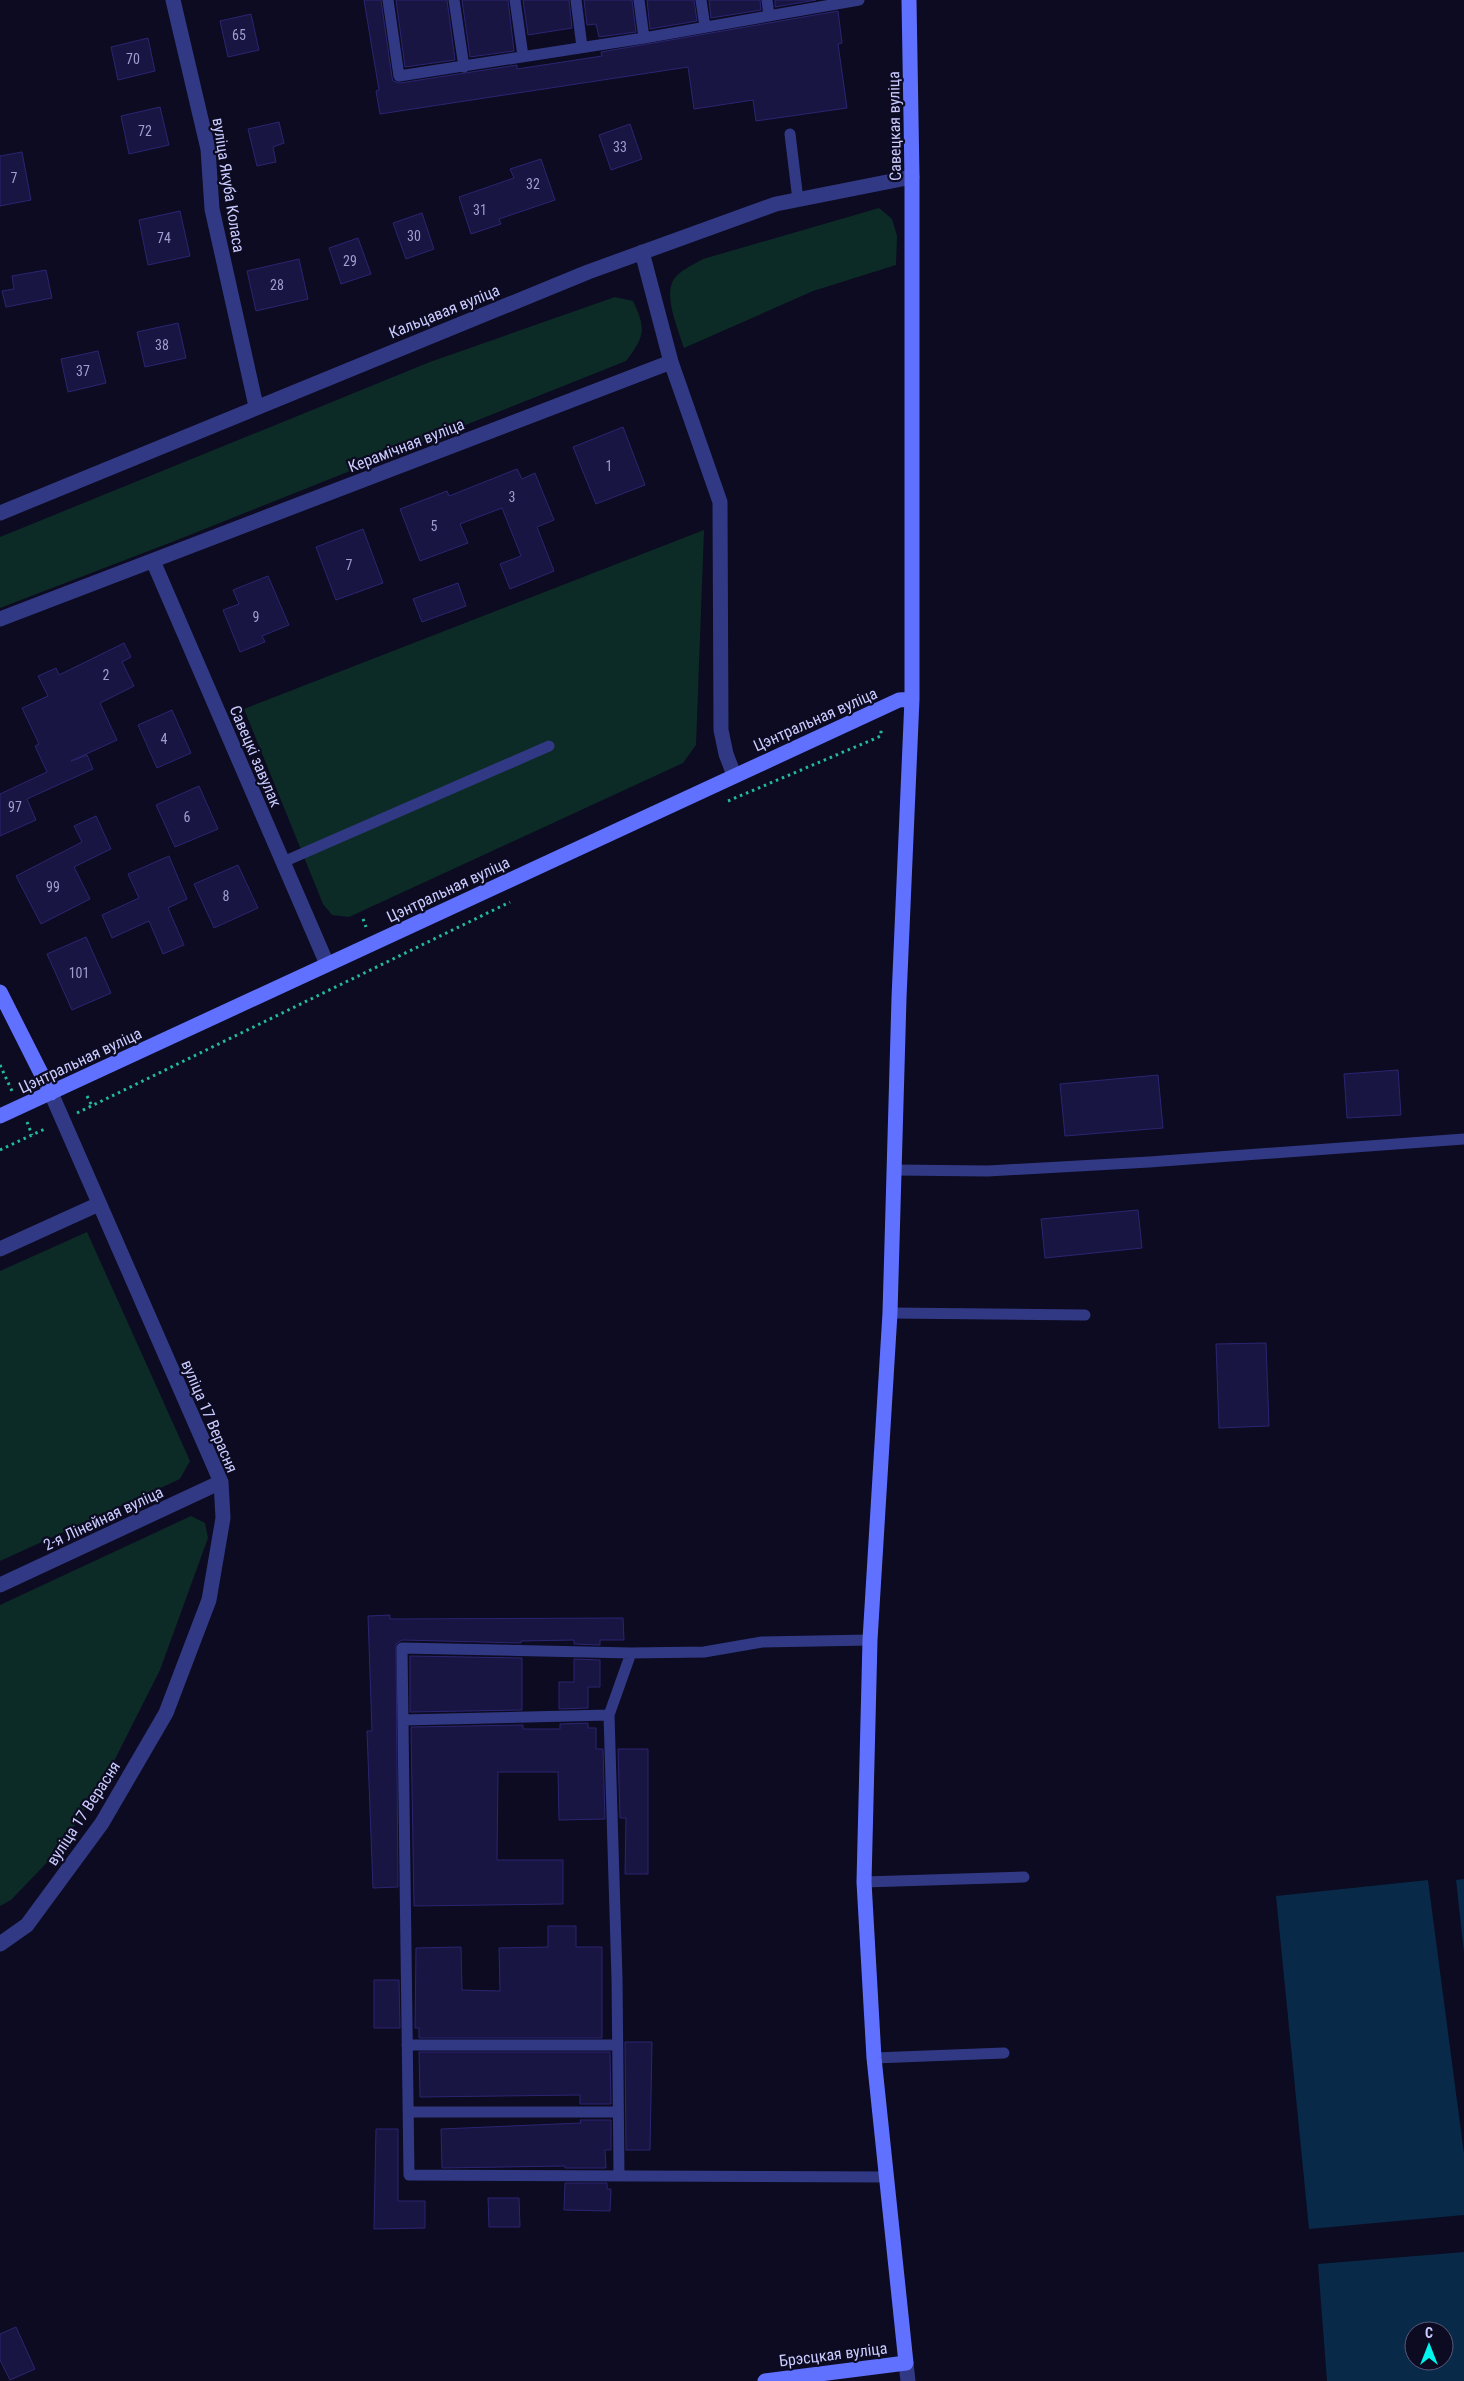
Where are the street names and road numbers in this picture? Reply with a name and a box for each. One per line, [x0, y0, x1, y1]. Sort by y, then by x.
street label: Савецкая вуліца [884, 71, 905, 181]
street label: вуліца Якуба Коласа [208, 116, 249, 254]
street label: Кальцавая вуліца [386, 281, 502, 342]
street label: Керамічная вуліца [345, 415, 467, 476]
street label: Цэнтральная вуліца [750, 684, 880, 755]
street label: Савецкі завулак [226, 703, 286, 810]
street label: Цэнтральная вуліца [384, 853, 513, 926]
street label: Цэнтральная вуліца [16, 1024, 145, 1097]
street label: вуліца 17 Верасня [177, 1357, 242, 1475]
street label: 2-я Лінейная вуліца [40, 1482, 166, 1555]
street label: вуліца 17 Верасня [43, 1758, 124, 1869]
street label: Брэсцкая вуліца [778, 2338, 888, 2371]

